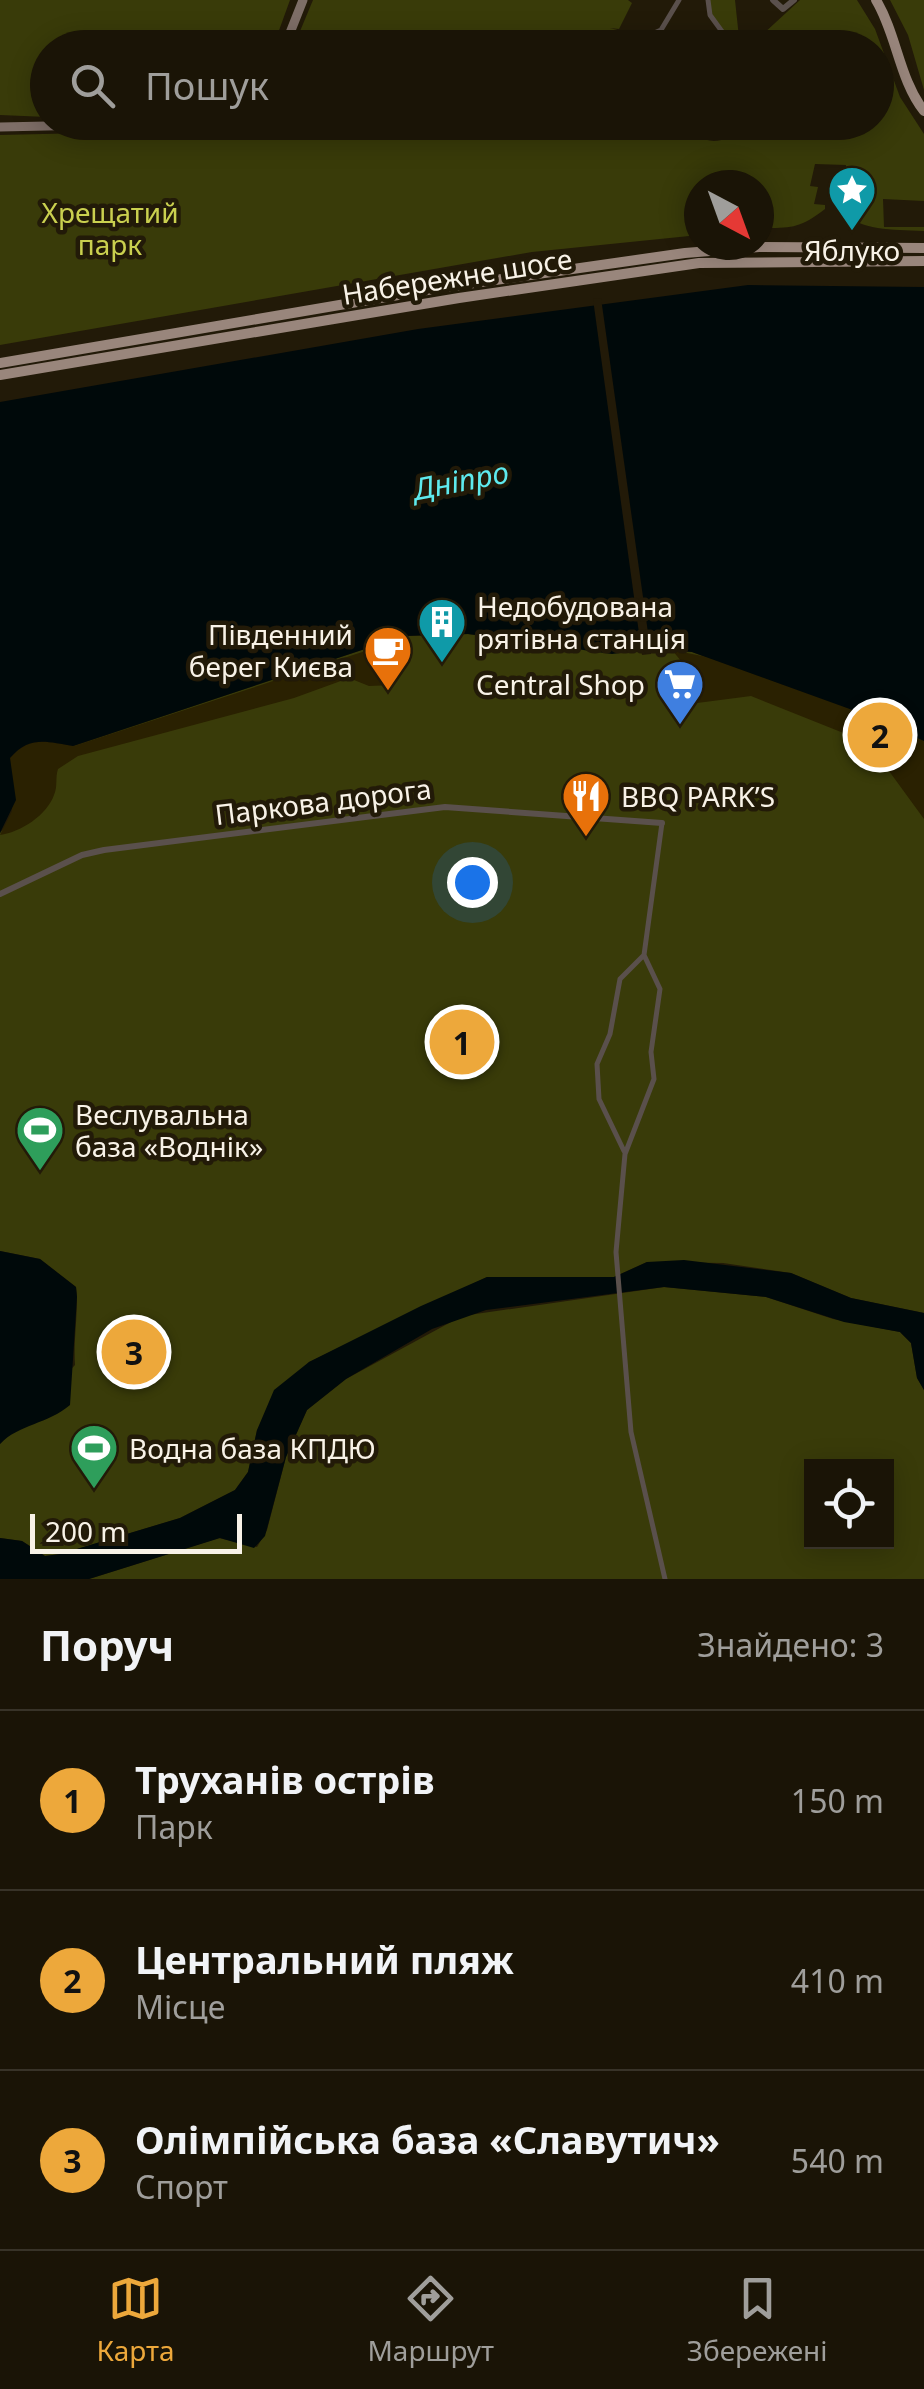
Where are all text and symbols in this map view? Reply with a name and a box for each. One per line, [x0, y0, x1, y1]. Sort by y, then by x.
search box [30, 30, 894, 140]
icon: search [65, 58, 120, 113]
text: Пошук [145, 59, 269, 111]
place icon: Яблуко [826, 164, 878, 232]
north arrow [684, 170, 774, 260]
park label: Хрещатий парк [41, 193, 179, 263]
place label: Яблуко [804, 231, 900, 269]
street label: Набережне шосе [339, 239, 575, 313]
water label: Дніпро [407, 451, 512, 510]
place label: Недобудована рятівна станція [477, 587, 686, 657]
building icon: Недобудована рятівна станція [416, 596, 468, 664]
place label: Південний берег Києва [189, 615, 353, 685]
cafe icon: Південний берег Києва [362, 624, 414, 692]
supermarket icon: Central Shop [654, 658, 706, 726]
place label: Central Shop [476, 665, 645, 703]
pin: 2 [848, 698, 912, 772]
street label: Паркова дорога [213, 769, 433, 833]
restaurant icon: BBQ PARK’S [560, 770, 612, 838]
place label: BBQ PARK’S [621, 777, 775, 815]
your location [447, 857, 498, 908]
pin: 1 [430, 1004, 494, 1080]
place label: Веслувальна база «Воднік» [75, 1095, 263, 1165]
sports icon: Веслувальна база «Воднік» [14, 1104, 66, 1172]
pin: 3 [102, 1314, 166, 1390]
sports icon: Водна база КПДЮ [68, 1422, 120, 1490]
place label: Водна база КПДЮ [129, 1429, 376, 1467]
map controls [804, 1459, 894, 1549]
button: locate [804, 1459, 894, 1549]
scale bar [30, 1509, 242, 1554]
text: 200 m [45, 1512, 127, 1550]
text: Поруч [40, 1616, 174, 1673]
text: Знайдено: 3 [697, 1623, 884, 1666]
text: Труханів острів [135, 1753, 435, 1805]
text: 1 [63, 1779, 82, 1822]
text: 150 m [791, 1779, 884, 1822]
text: Парк [135, 1805, 213, 1848]
text: Центральний пляж [135, 1933, 514, 1985]
text: 2 [63, 1959, 82, 2002]
text: 410 m [791, 1959, 884, 2002]
text: Місце [135, 1985, 225, 2028]
text: Олімпійська база «Славутич» [135, 2113, 720, 2165]
text: 3 [63, 2139, 82, 2182]
text: 540 m [791, 2139, 884, 2182]
text: Спорт [135, 2165, 228, 2208]
tab: Карта [96, 2271, 175, 2369]
tab: Маршрут [367, 2271, 494, 2369]
tab: Збережені [687, 2271, 828, 2369]

